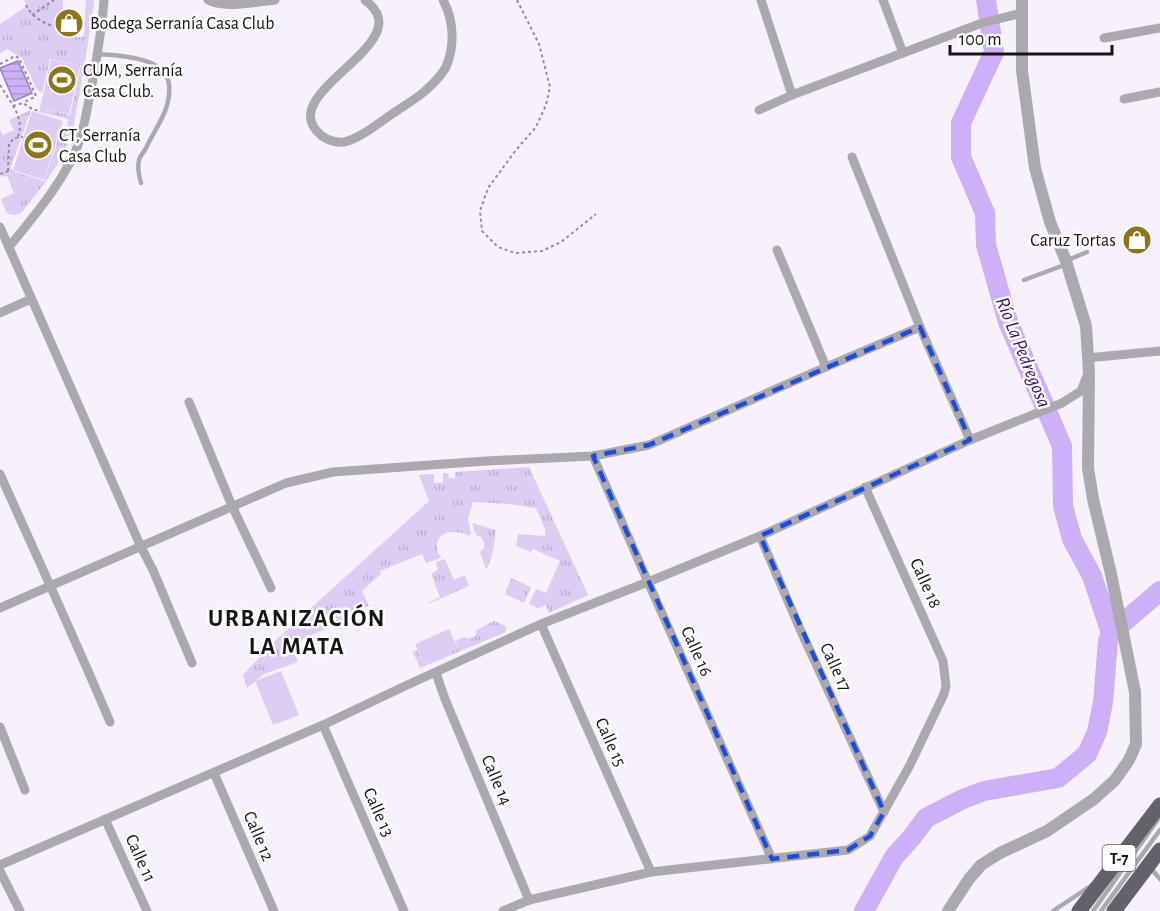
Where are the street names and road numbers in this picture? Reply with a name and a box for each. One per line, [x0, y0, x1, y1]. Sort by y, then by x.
street label: Calle 18 [906, 556, 944, 611]
street label: Calle 16 [677, 624, 715, 679]
street label: Calle 17 [816, 640, 854, 695]
street label: Calle 15 [591, 715, 629, 770]
street label: Calle 14 [478, 753, 515, 808]
street label: Calle 13 [359, 785, 397, 840]
street label: Calle 12 [240, 809, 277, 864]
street label: Calle 11 [122, 832, 159, 885]
road number: T-7 [1102, 845, 1136, 871]

